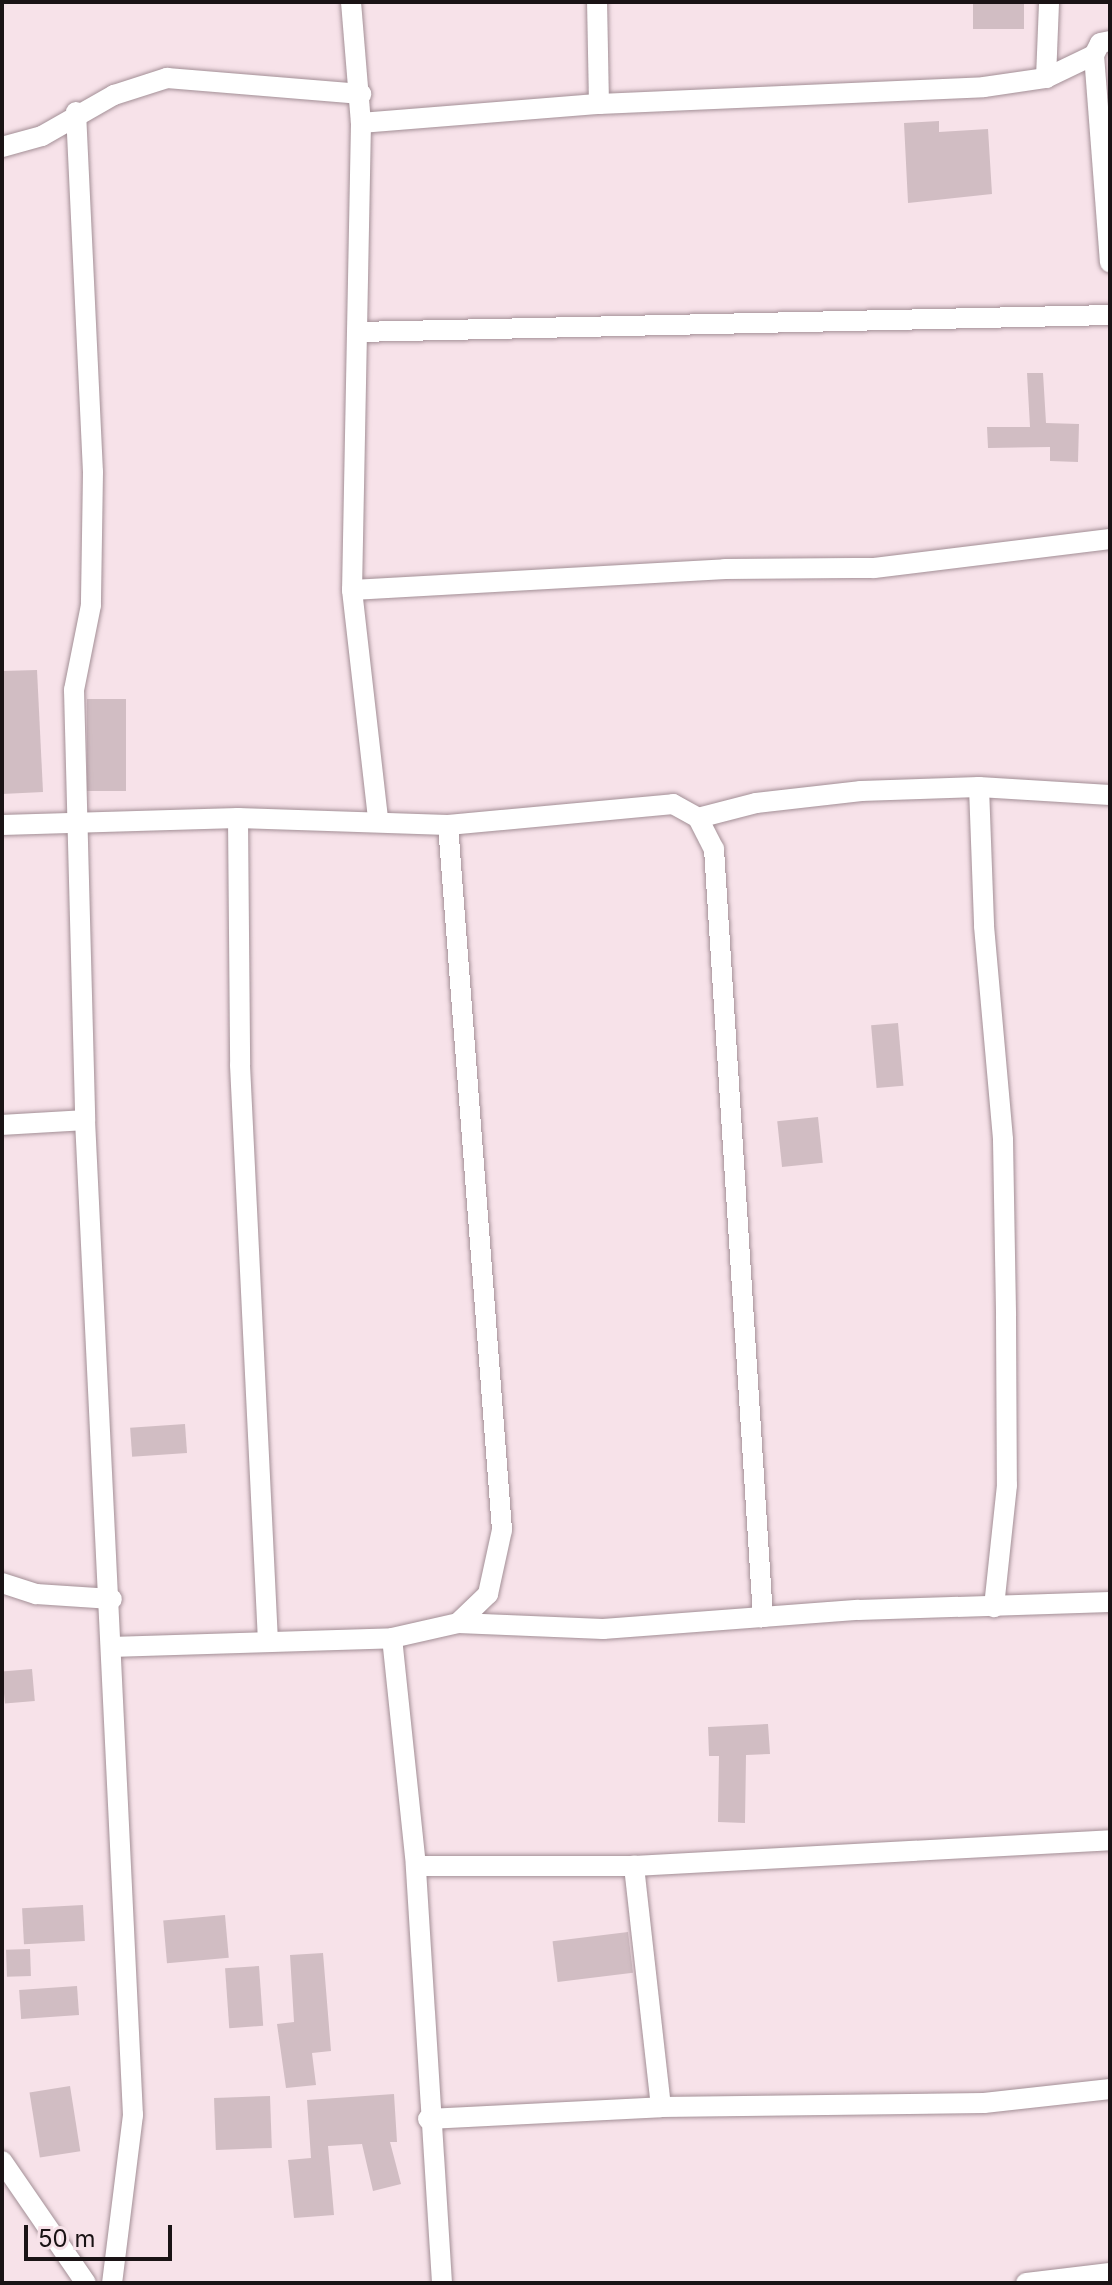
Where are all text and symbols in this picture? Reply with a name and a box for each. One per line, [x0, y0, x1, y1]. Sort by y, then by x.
scale bar [28, 2209, 176, 2259]
text: 50 m [38, 2224, 96, 2253]

